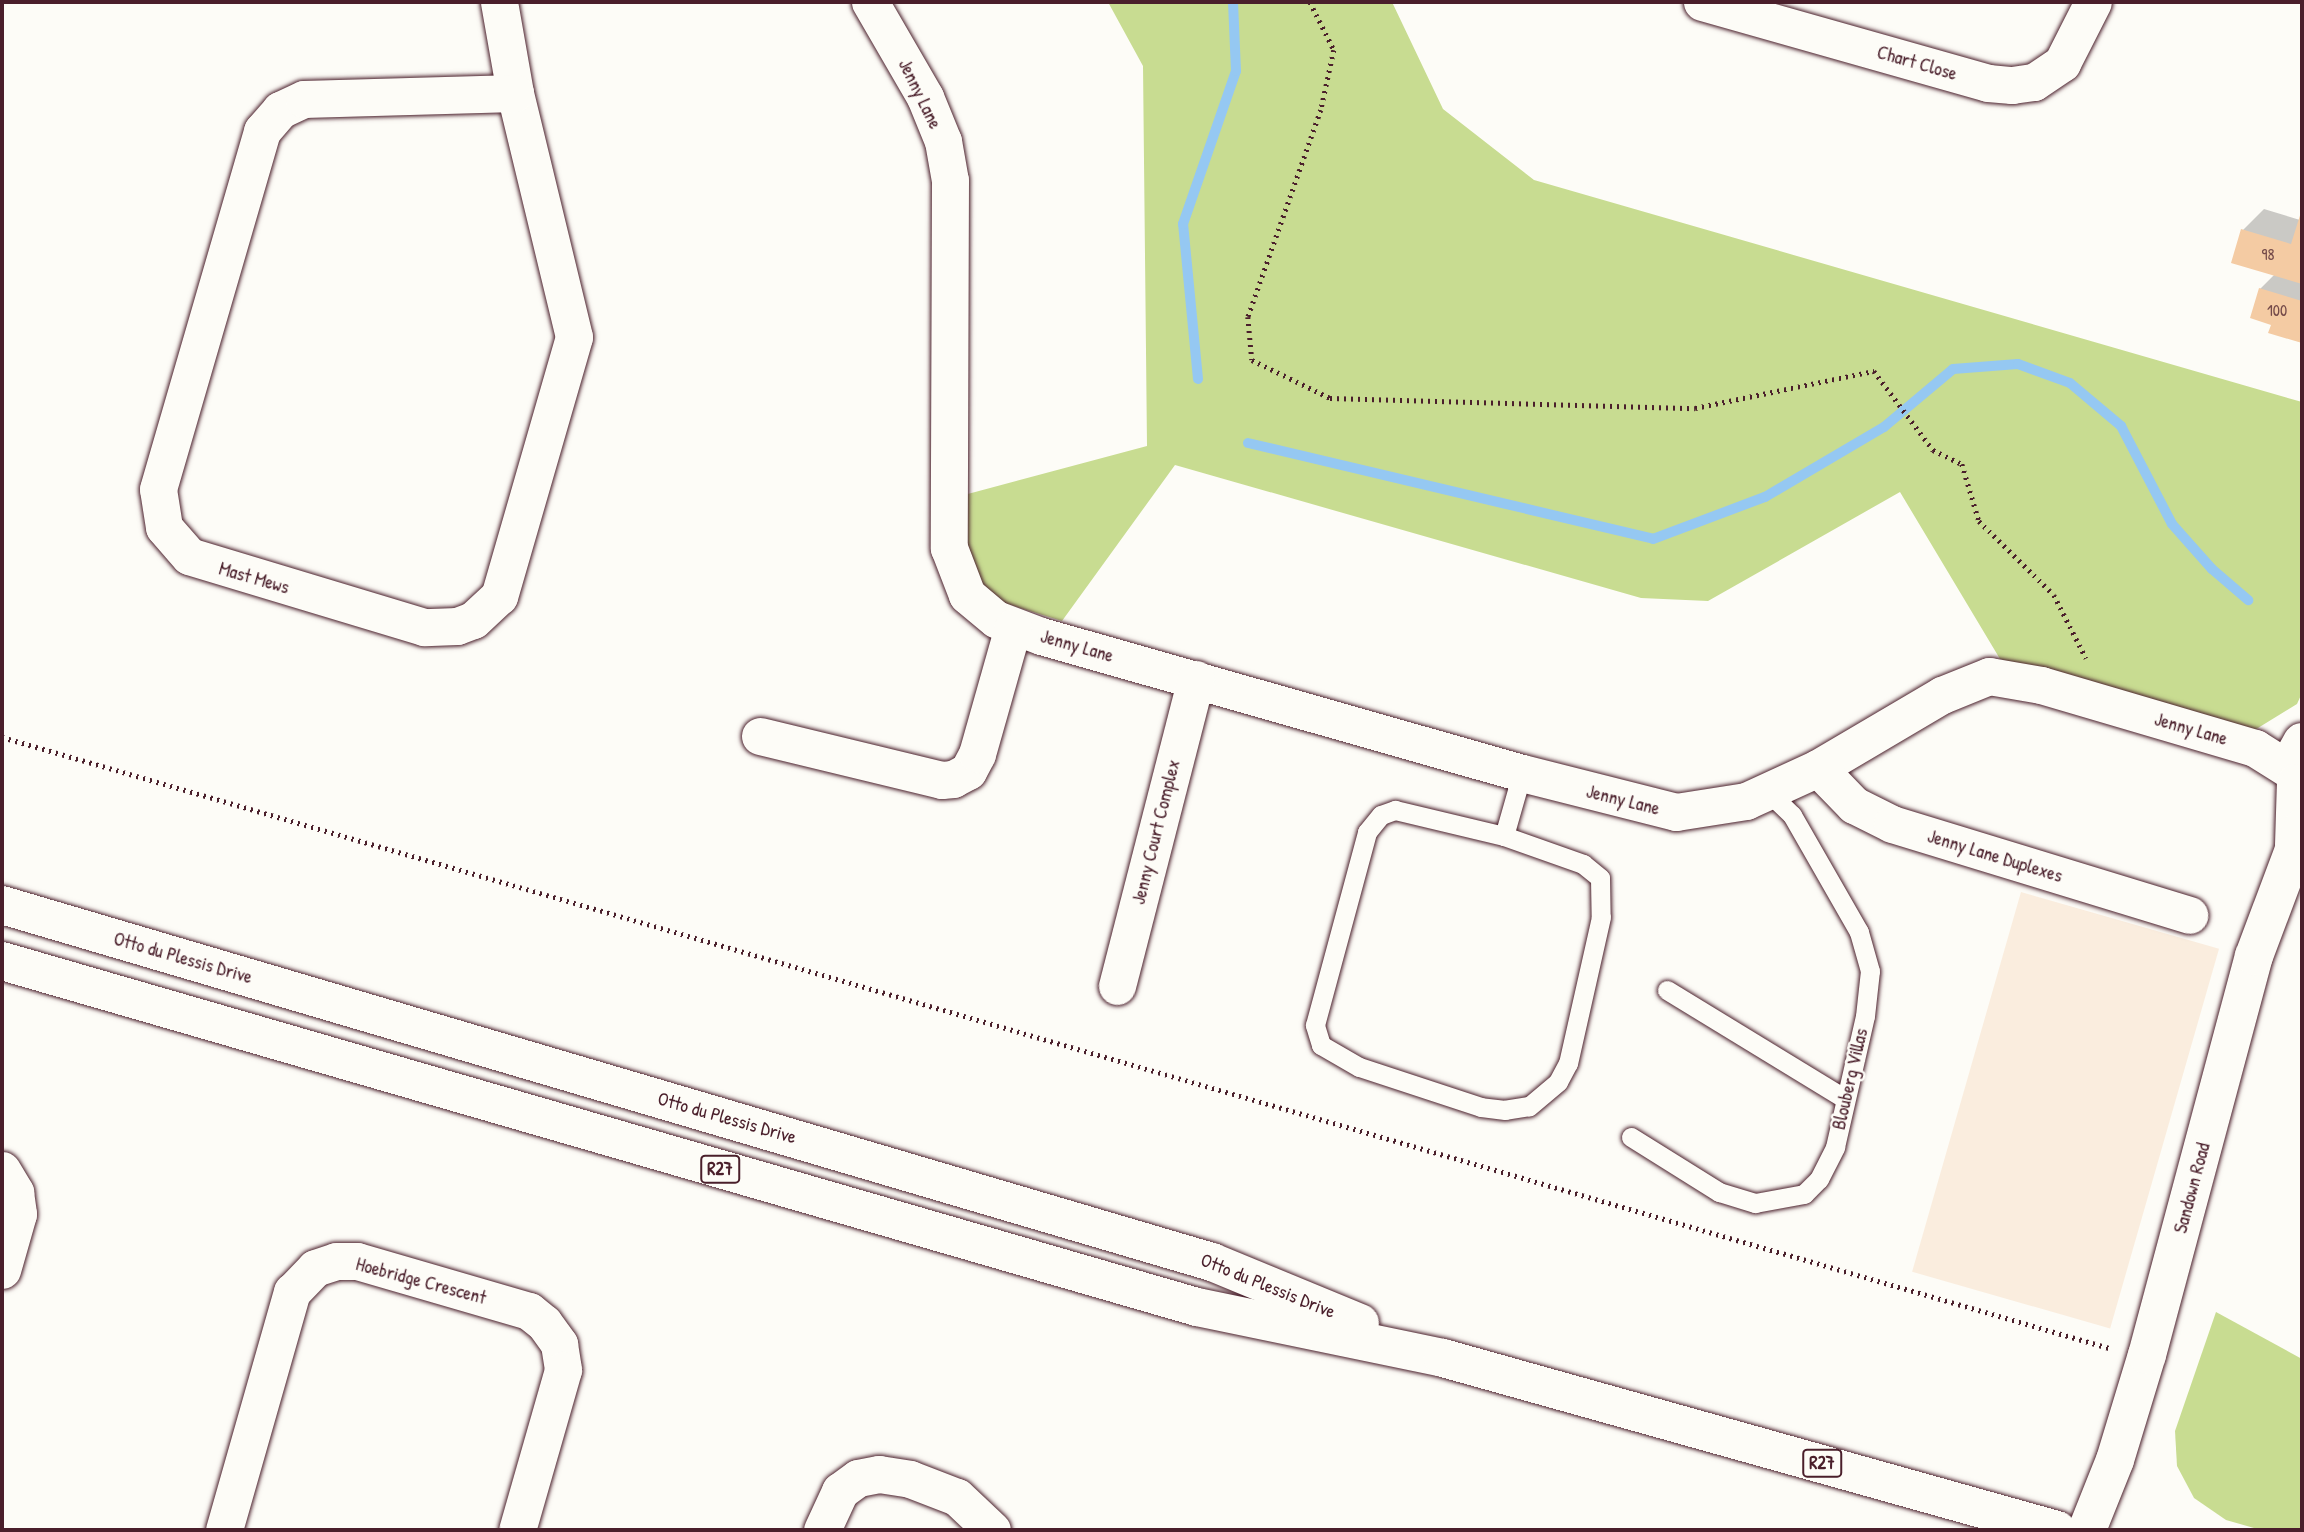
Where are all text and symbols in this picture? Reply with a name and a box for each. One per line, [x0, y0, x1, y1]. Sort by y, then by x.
street label: Chart Close [1874, 41, 1960, 85]
street label: Jenny Lane [893, 55, 947, 133]
house number: 98 [2262, 244, 2274, 264]
house number: 100 [2267, 300, 2287, 320]
street label: Mast Mews [216, 557, 292, 599]
street label: Jenny Lane [1038, 625, 1116, 667]
street label: Jenny Lane [2152, 708, 2230, 750]
street label: Jenny Court Complex [1127, 757, 1185, 907]
street label: Jenny Lane [1584, 780, 1662, 820]
street label: Jenny Lane Duplexes [1925, 825, 2065, 887]
street label: Otto du Plessis Drive [111, 927, 255, 989]
street label: Blouberg Villas [1827, 1026, 1873, 1132]
street label: Otto du Plessis Drive [655, 1087, 799, 1149]
street label: Sandown Road [2169, 1140, 2215, 1236]
road number: R27 [699, 1154, 741, 1184]
street label: Otto du Plessis Drive [1197, 1249, 1339, 1323]
street label: Hoebridge Crescent [353, 1253, 489, 1309]
road number: R27 [1801, 1448, 1843, 1478]

